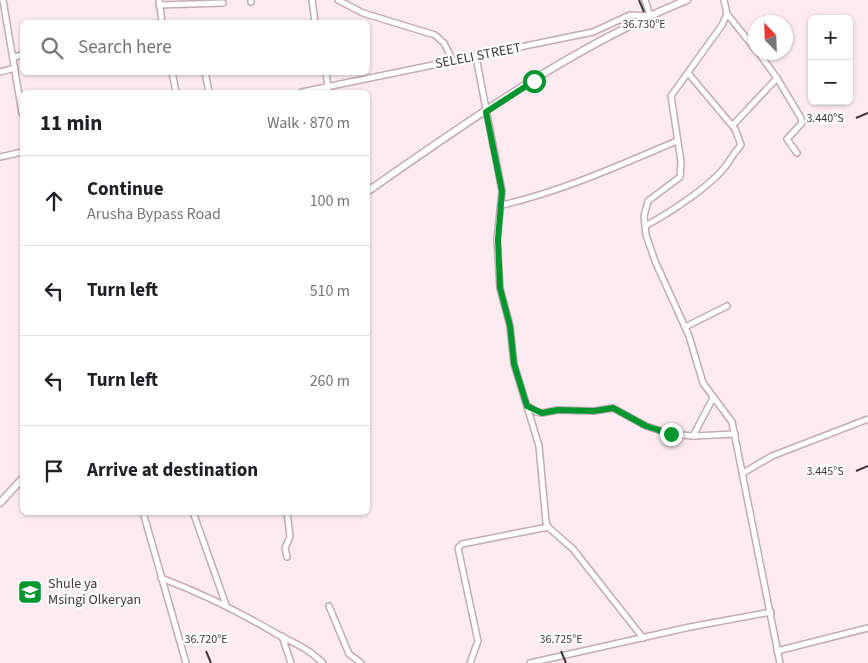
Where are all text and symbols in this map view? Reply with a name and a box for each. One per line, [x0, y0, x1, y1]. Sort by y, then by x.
north arrow [748, 15, 793, 60]
map controls [808, 15, 853, 105]
button: + [808, 15, 853, 60]
text: 36.730°E [622, 16, 666, 33]
search box [20, 20, 370, 75]
icon: search [38, 34, 66, 62]
text: Search here [78, 34, 172, 61]
street label: SELELI STREET [433, 38, 523, 74]
button: − [808, 60, 853, 105]
route start [523, 70, 546, 93]
text: 11 min [40, 108, 102, 138]
text: 3.440°S [806, 110, 844, 127]
text: Walk · 870 m [267, 112, 350, 134]
text: Continue [87, 176, 164, 203]
icon: ahead [40, 187, 68, 215]
text: 100 m [310, 190, 350, 212]
text: Arusha Bypass Road [87, 203, 221, 225]
icon: left [40, 277, 68, 305]
text: Turn left [87, 277, 158, 304]
text: 510 m [310, 280, 350, 302]
icon: left [40, 367, 68, 395]
text: Turn left [87, 367, 158, 394]
text: 260 m [310, 370, 350, 392]
route end [660, 423, 683, 446]
icon: arrive [40, 457, 68, 485]
text: Arrive at destination [87, 457, 258, 484]
text: 3.445°S [806, 463, 844, 480]
place label: Shule ya Msingi Olkeryan [48, 574, 141, 610]
school or university icon: Shule ya Msingi Olkeryan [17, 579, 43, 605]
text: 36.720°E [184, 631, 228, 648]
text: 36.725°E [539, 631, 583, 648]

